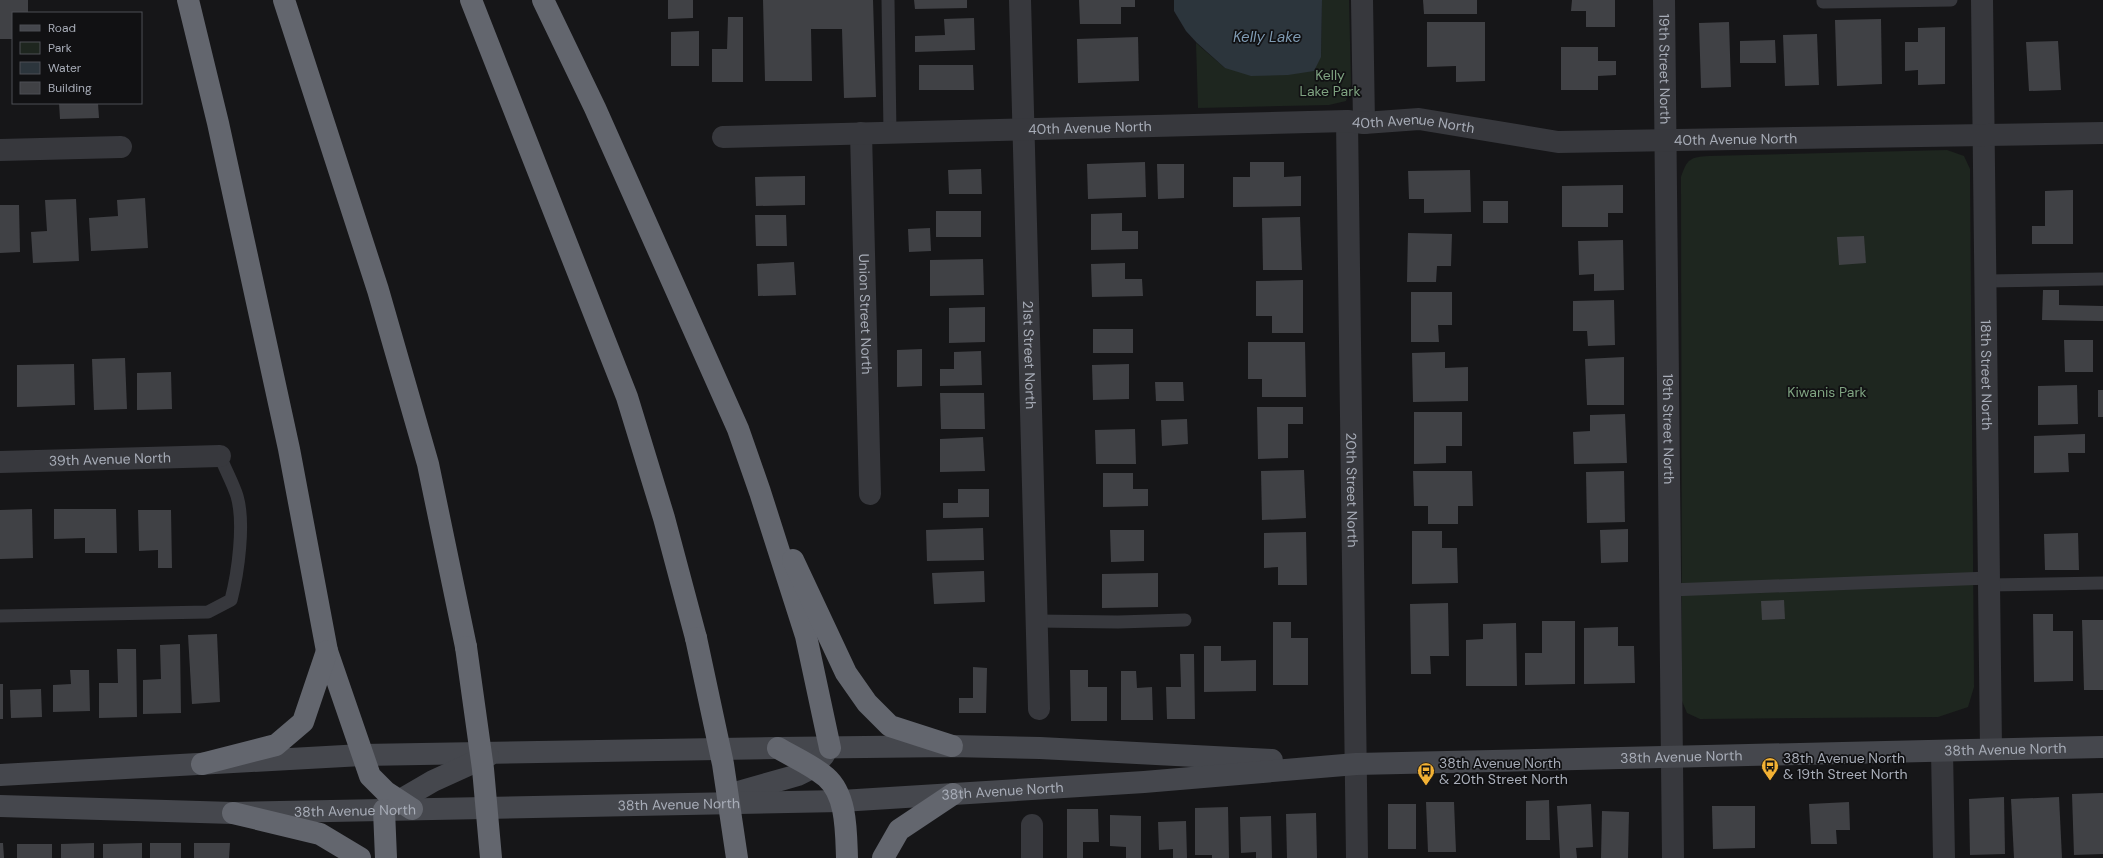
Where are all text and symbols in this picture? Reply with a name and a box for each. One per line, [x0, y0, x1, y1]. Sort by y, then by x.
legend [12, 12, 142, 104]
street label: 19th Street North [1655, 14, 1674, 124]
text: Road [48, 20, 76, 36]
water label: Kelly Lake [1233, 27, 1302, 47]
text: Park [48, 40, 72, 56]
text: Water [48, 60, 82, 76]
park label: Kelly Lake Park [1300, 66, 1360, 100]
text: Building [48, 80, 92, 96]
street label: 40th Avenue North [1351, 110, 1476, 137]
street label: 40th Avenue North [1028, 117, 1152, 138]
street label: 40th Avenue North [1674, 129, 1797, 149]
street label: Union Street North [855, 253, 876, 375]
street label: 21st Street North [1019, 300, 1040, 409]
street label: 18th Street North [1977, 320, 1996, 430]
street label: 19th Street North [1659, 374, 1678, 484]
park label: Kiwanis Park [1787, 383, 1867, 401]
street label: 20th Street North [1342, 432, 1362, 548]
street label: 39th Avenue North [49, 448, 171, 470]
street label: 38th Avenue North [1944, 739, 2067, 760]
street label: 38th Avenue North [1620, 746, 1743, 767]
place label: 38th Avenue North & 19th Street North [1783, 749, 1908, 783]
place label: 38th Avenue North & 20th Street North [1439, 754, 1568, 788]
bus stop icon: 38th Avenue North & 19th Street North [1760, 756, 1780, 781]
bus stop icon: 38th Avenue North & 20th Street North [1416, 761, 1436, 786]
street label: 38th Avenue North [941, 778, 1064, 804]
street label: 38th Avenue North [618, 794, 740, 814]
street label: 38th Avenue North [294, 800, 416, 821]

